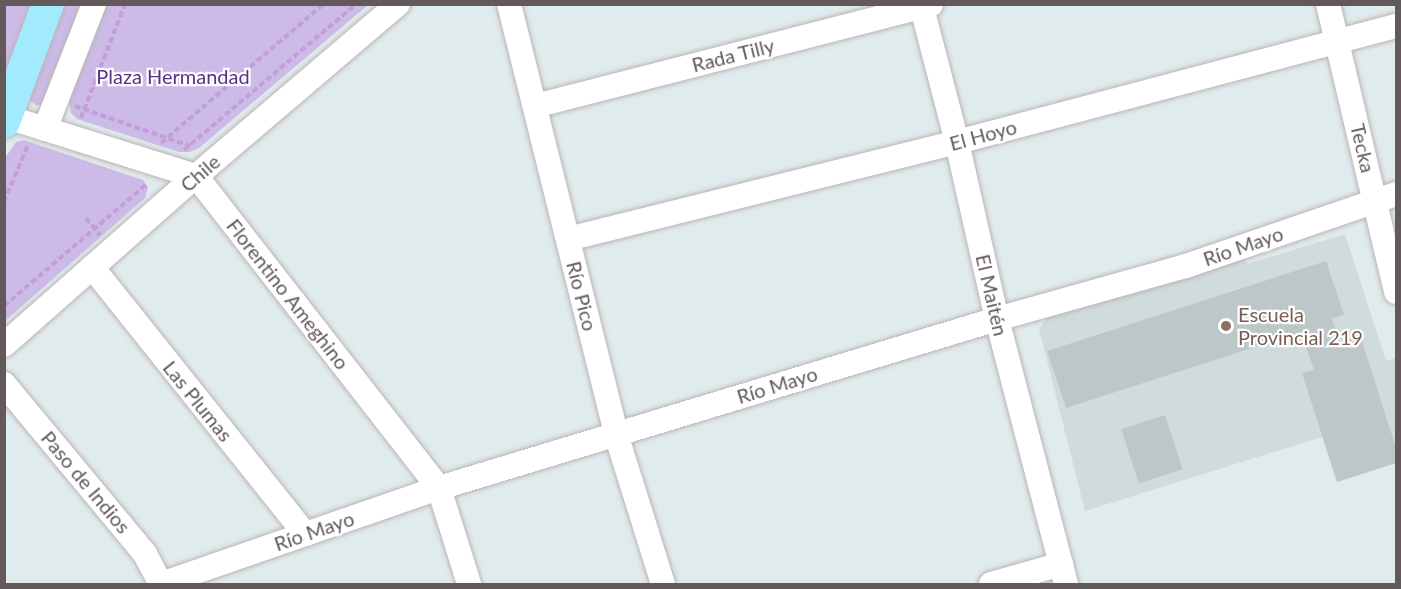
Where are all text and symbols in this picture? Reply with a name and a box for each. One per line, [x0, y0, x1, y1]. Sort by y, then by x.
street label: Rada Tilly [689, 33, 777, 77]
park label: Plaza Hermandad [96, 64, 250, 88]
street label: El Hoyo [947, 115, 1019, 155]
street label: Tecka [1346, 121, 1380, 175]
street label: Chile [175, 149, 225, 197]
street label: Florentino Ameghino [222, 214, 354, 374]
street label: Río Mayo [1200, 221, 1286, 271]
street label: El Maitén [971, 252, 1013, 338]
street label: Río Pico [562, 259, 602, 333]
place label: Escuela Provincial 219 [1238, 302, 1363, 349]
marker: Escuela Provincial 219 [1219, 319, 1233, 333]
street label: Las Plumas [158, 356, 238, 446]
street label: Río Mayo [734, 361, 820, 409]
street label: Paso de Indios [36, 426, 136, 538]
street label: Río Mayo [271, 506, 357, 556]

